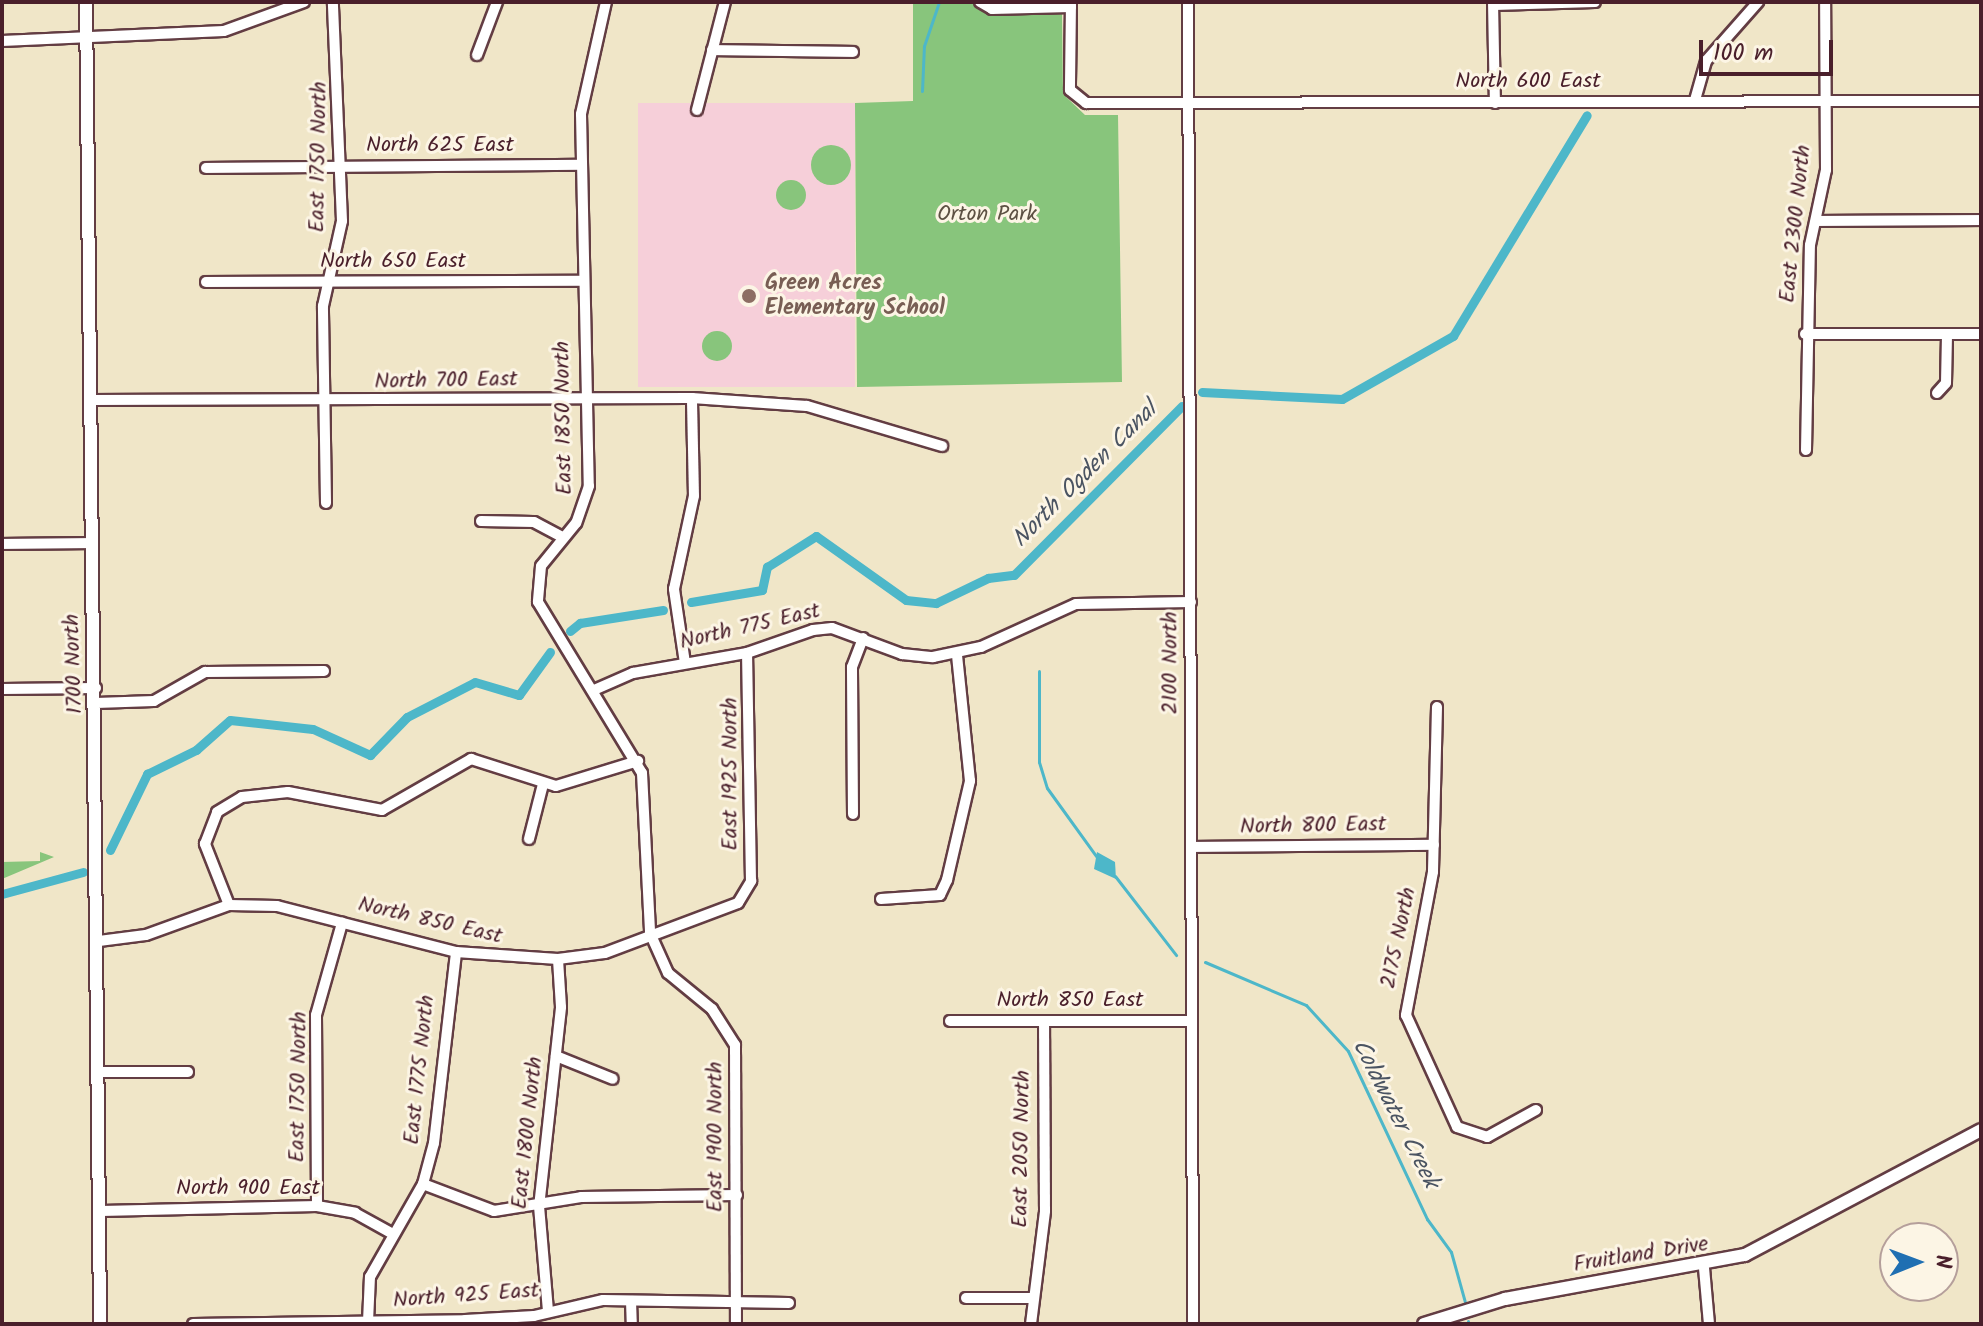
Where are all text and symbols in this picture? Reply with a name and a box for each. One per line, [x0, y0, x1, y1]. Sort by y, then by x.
scale bar [1703, 24, 1837, 74]
text: 100 m [1713, 34, 1773, 73]
street label: North 600 East [1455, 69, 1601, 95]
street label: East 1750 North [304, 81, 334, 233]
street label: North 625 East [366, 133, 514, 159]
street label: East 2300 North [1775, 144, 1817, 304]
park label: Orton Park [937, 202, 1037, 228]
street label: North 650 East [320, 249, 466, 275]
place label: Green Acres Elementary School [765, 270, 945, 322]
marker: Green Acres Elementary School [740, 287, 758, 305]
street label: East 1850 North [549, 341, 579, 495]
street label: North 700 East [374, 367, 518, 395]
water label: North Ogden Canal [1006, 396, 1164, 554]
street label: North 775 East [677, 598, 823, 656]
street label: 2100 North [1158, 612, 1184, 714]
street label: 1700 North [59, 613, 89, 715]
street label: East 1925 North [718, 697, 744, 851]
street label: North 800 East [1240, 812, 1386, 840]
street label: 2175 North [1375, 885, 1423, 991]
street label: North 850 East [355, 892, 505, 950]
street label: North 850 East [996, 988, 1144, 1014]
street label: East 1775 North [399, 994, 441, 1146]
street label: East 1750 North [284, 1011, 314, 1163]
water label: Coldwater Creek [1345, 1035, 1445, 1193]
street label: East 1800 North [507, 1055, 549, 1211]
street label: East 1900 North [703, 1062, 729, 1212]
street label: East 2050 North [1007, 1070, 1037, 1228]
street label: North 900 East [176, 1176, 320, 1202]
north arrow [1879, 1222, 1959, 1302]
street label: Fruitland Drive [1572, 1231, 1710, 1279]
text: N [1924, 1254, 1959, 1269]
street label: North 925 East [392, 1278, 540, 1314]

